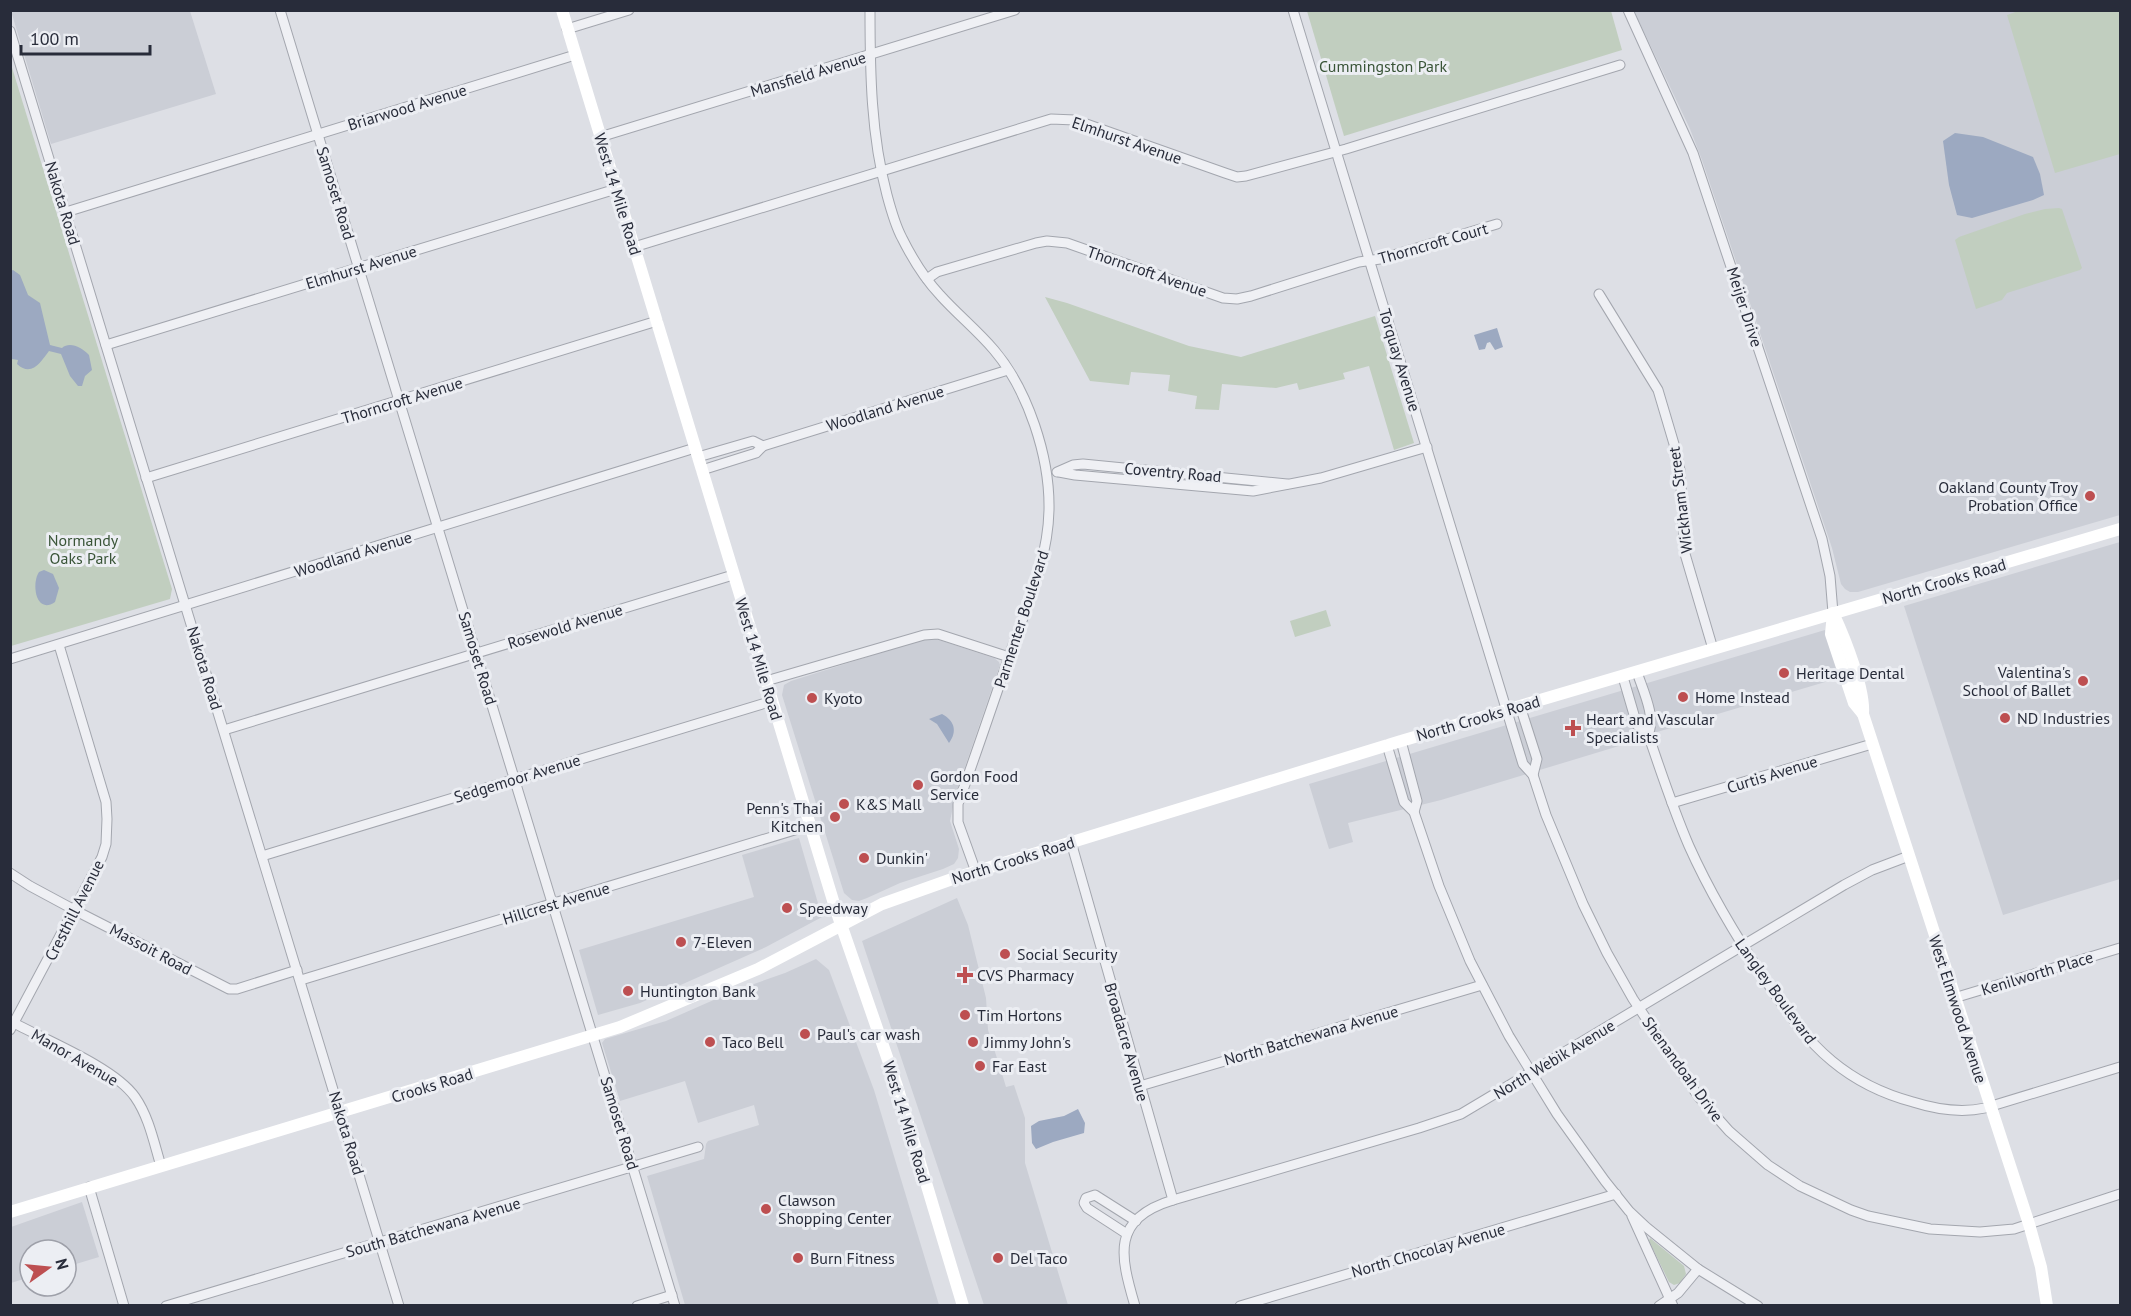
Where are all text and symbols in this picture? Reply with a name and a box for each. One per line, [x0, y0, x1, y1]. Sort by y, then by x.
scale bar [21, 18, 150, 56]
text: 100 m [30, 27, 79, 50]
street label: Mansfield Avenue [748, 47, 868, 101]
park label: Cummingston Park [1319, 56, 1447, 76]
street label: Briarwood Avenue [345, 79, 469, 135]
street label: Elmhurst Avenue [1069, 112, 1185, 168]
street label: West 14 Mile Road [590, 130, 646, 258]
street label: Samoset Road [312, 144, 360, 242]
street label: Nakota Road [41, 159, 85, 247]
street label: Thorncroft Court [1376, 218, 1491, 268]
street label: Elmhurst Avenue [303, 241, 419, 293]
street label: Thorncroft Avenue [1084, 241, 1210, 301]
street label: Meijer Drive [1723, 264, 1767, 350]
street label: Torquay Avenue [1375, 306, 1425, 414]
street label: Thorncroft Avenue [339, 372, 465, 428]
street label: Woodland Avenue [824, 381, 946, 435]
street label: Wickham Street [1663, 445, 1696, 554]
street label: Coventry Road [1124, 458, 1222, 486]
place label: Oakland County Troy Probation Office [1938, 477, 2079, 515]
marker: Oakland County Troy Probation Office [2083, 489, 2097, 503]
street label: Woodland Avenue [292, 527, 414, 581]
park label: Normandy Oaks Park [48, 530, 119, 568]
street label: Parmenter Boulevard [989, 548, 1053, 690]
street label: North Crooks Road [1880, 554, 2008, 608]
street label: West 14 Mile Road [731, 595, 787, 723]
street label: Rosewold Avenue [505, 599, 625, 653]
street label: Samoset Road [454, 609, 502, 707]
street label: Nakota Road [183, 624, 227, 712]
place label: Valentina's School of Ballet [1963, 662, 2072, 700]
place label: Heritage Dental [1796, 663, 1905, 683]
marker: Heritage Dental [1777, 666, 1791, 680]
marker: Valentina's School of Ballet [2076, 674, 2090, 688]
place label: Home Instead [1695, 687, 1790, 707]
place label: Kyoto [824, 688, 863, 708]
marker: Home Instead [1676, 690, 1690, 704]
marker: Kyoto [805, 691, 819, 705]
street label: North Crooks Road [1414, 691, 1542, 745]
place label: ND Industries [2017, 708, 2110, 728]
place label: Heart and Vascular Specialists [1586, 709, 1715, 747]
marker: ND Industries [1998, 711, 2012, 725]
marker: Heart and Vascular Specialists [1564, 719, 1582, 737]
street label: Sedgemoor Avenue [451, 749, 583, 807]
street label: Curtis Avenue [1724, 751, 1820, 797]
place label: Gordon Food Service [930, 766, 1018, 804]
marker: Gordon Food Service [911, 778, 925, 792]
place label: K&S Mall [856, 794, 922, 814]
marker: K&S Mall [837, 797, 851, 811]
place label: Penn's Thai Kitchen [746, 798, 823, 836]
marker: Penn's Thai Kitchen [828, 810, 842, 824]
street label: North Crooks Road [949, 832, 1077, 888]
place label: Dunkin' [876, 848, 928, 868]
marker: Dunkin' [857, 851, 871, 865]
street label: Cresthill Avenue [40, 856, 108, 964]
street label: Hillcrest Avenue [500, 877, 612, 929]
place label: Speedway [799, 898, 869, 918]
marker: Speedway [780, 901, 794, 915]
street label: Massoit Road [106, 919, 196, 979]
place label: 7-Eleven [693, 932, 752, 952]
street label: West Elmwood Avenue [1925, 932, 1991, 1086]
street label: Langley Boulevard [1731, 934, 1821, 1048]
marker: 7-Eleven [674, 935, 688, 949]
place label: Social Security [1017, 944, 1118, 964]
street label: Kenilworth Place [1979, 946, 2095, 1000]
marker: Social Security [998, 947, 1012, 961]
place label: CVS Pharmacy [977, 965, 1075, 985]
marker: CVS Pharmacy [958, 968, 972, 982]
street label: Broadacre Avenue [1101, 980, 1153, 1104]
place label: Huntington Bank [640, 981, 756, 1001]
marker: Huntington Bank [621, 984, 635, 998]
street label: North Batchewana Avenue [1222, 1001, 1400, 1069]
place label: Tim Hortons [977, 1005, 1062, 1025]
marker: Tim Hortons [958, 1008, 972, 1022]
street label: Shenandoah Drive [1638, 1013, 1728, 1125]
street label: North Webik Avenue [1490, 1015, 1618, 1103]
street label: Manor Avenue [28, 1024, 122, 1090]
place label: Paul's car wash [817, 1024, 920, 1044]
marker: Paul's car wash [798, 1027, 812, 1041]
place label: Taco Bell [722, 1032, 784, 1052]
place label: Jimmy John's [984, 1032, 1071, 1052]
marker: Taco Bell [703, 1035, 717, 1049]
marker: Jimmy John's [966, 1035, 980, 1049]
place label: Far East [992, 1056, 1047, 1076]
street label: West 14 Mile Road [879, 1058, 935, 1186]
marker: Far East [973, 1059, 987, 1073]
street label: Crooks Road [389, 1063, 475, 1107]
street label: Samoset Road [596, 1074, 644, 1172]
street label: Nakota Road [325, 1089, 369, 1177]
place label: Clawson Shopping Center [778, 1190, 892, 1228]
street label: South Batchewana Avenue [343, 1192, 523, 1262]
marker: Clawson Shopping Center [759, 1202, 773, 1216]
street label: North Chocolay Avenue [1349, 1218, 1507, 1282]
north arrow [18, 1238, 78, 1298]
place label: Burn Fitness [810, 1248, 895, 1268]
place label: Del Taco [1010, 1248, 1068, 1268]
marker: Burn Fitness [791, 1251, 805, 1265]
marker: Del Taco [991, 1251, 1005, 1265]
text: N [51, 1256, 74, 1272]

